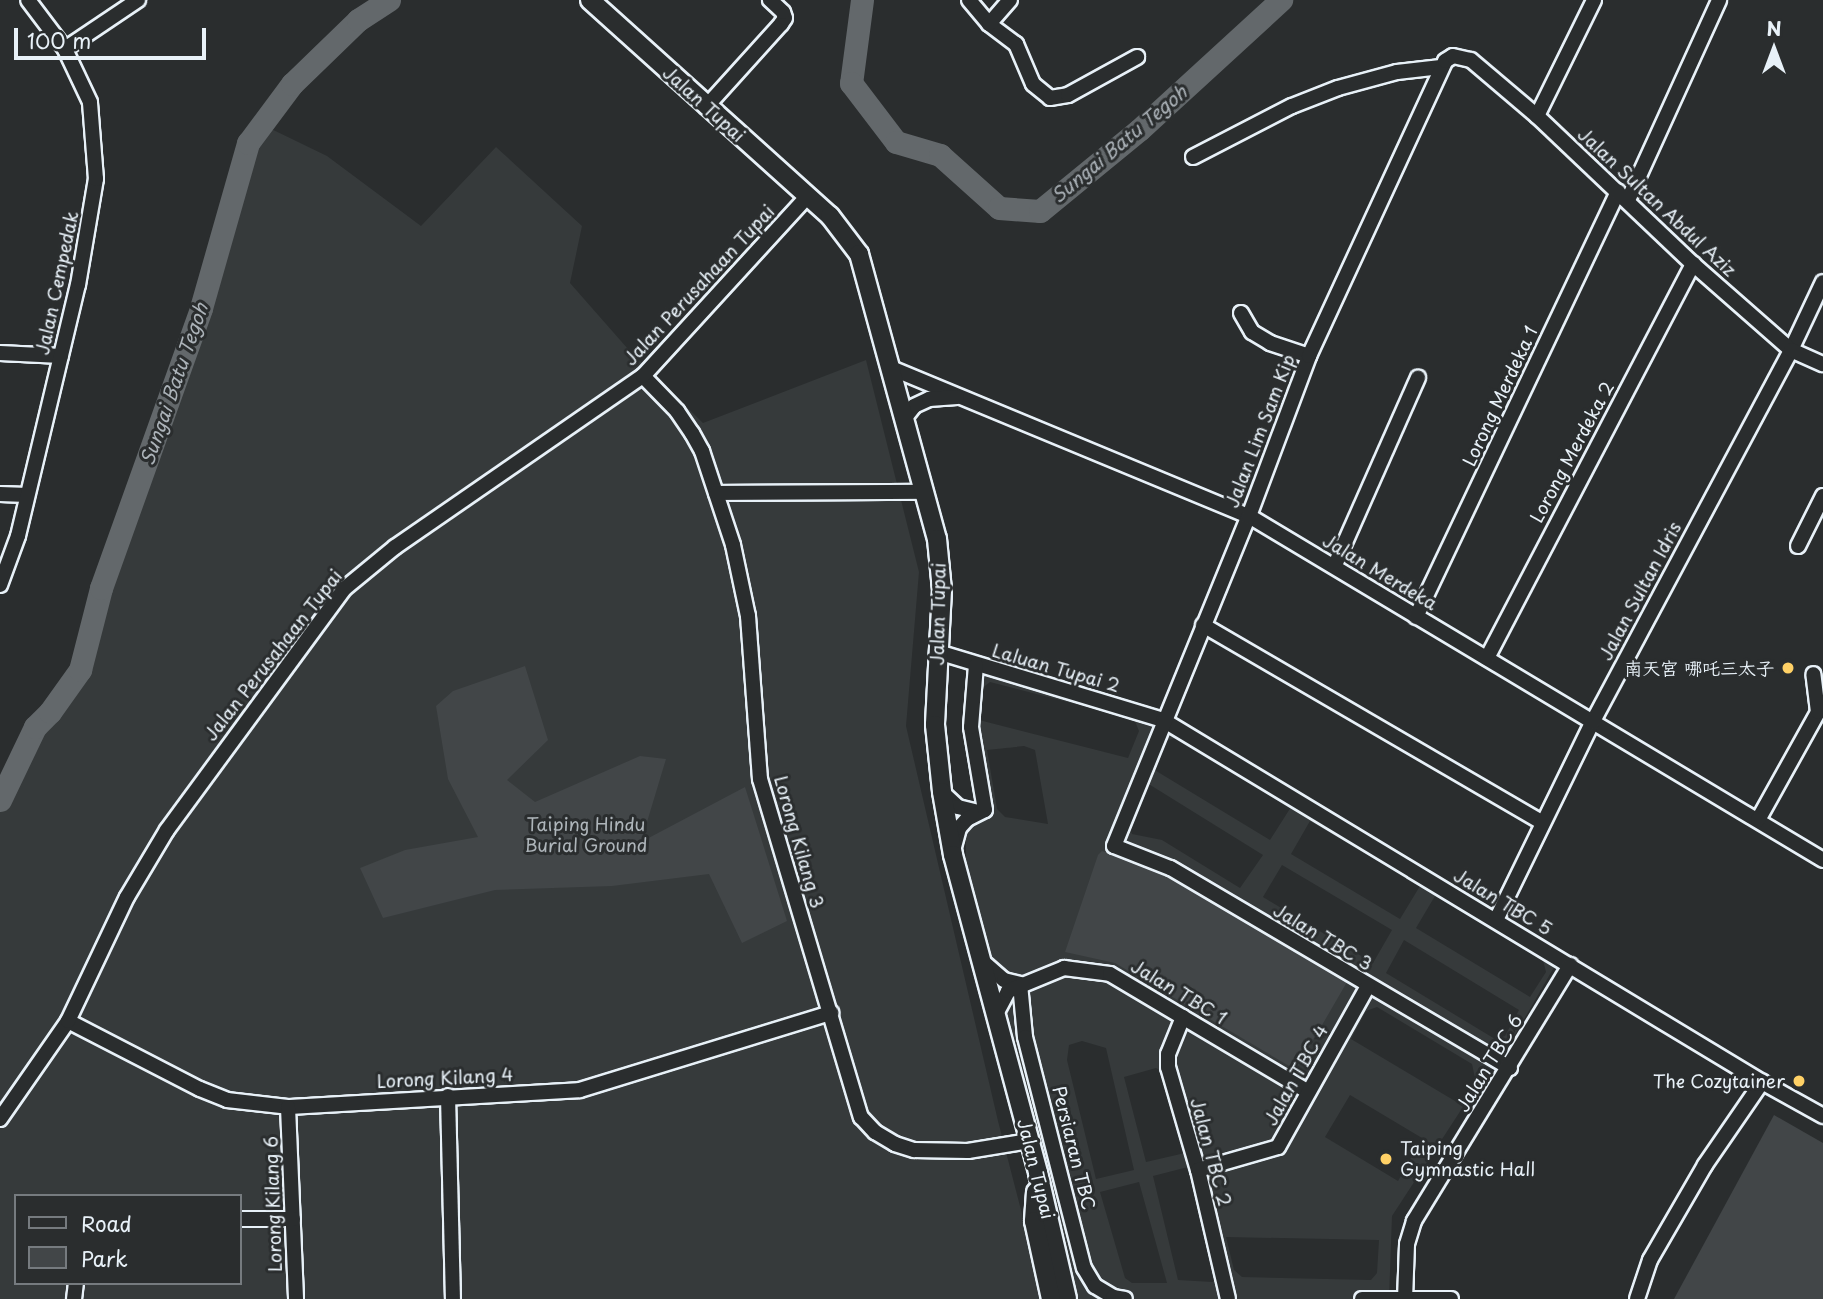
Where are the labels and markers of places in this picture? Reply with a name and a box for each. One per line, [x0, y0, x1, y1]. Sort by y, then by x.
place label: 南天宫 哪吒三太子 [1624, 657, 1774, 679]
marker: 南天宫 哪吒三太子 [1780, 660, 1796, 676]
place label: The Cozytainer [1653, 1070, 1785, 1092]
marker: The Cozytainer [1791, 1073, 1807, 1089]
place label: Taiping Gymnastic Hall [1400, 1138, 1534, 1180]
marker: Taiping Gymnastic Hall [1378, 1151, 1394, 1167]

